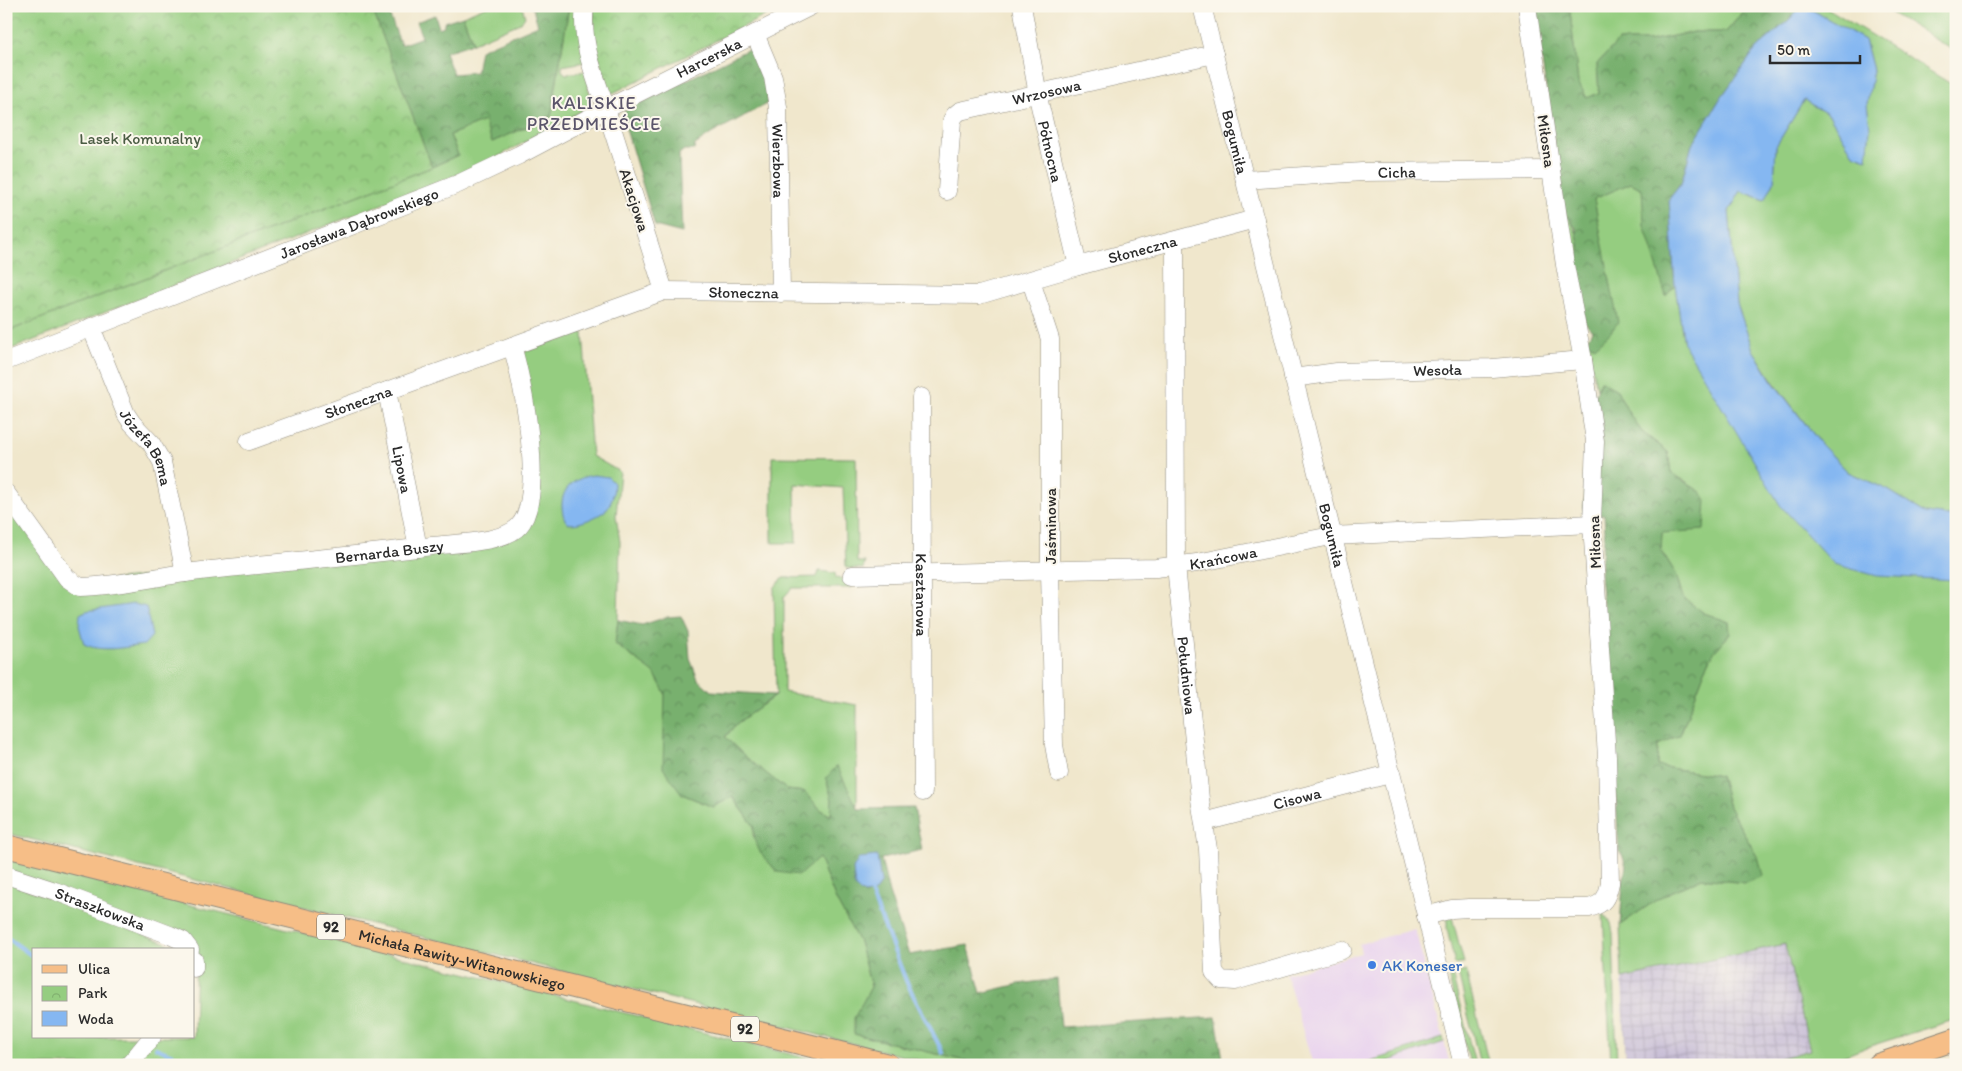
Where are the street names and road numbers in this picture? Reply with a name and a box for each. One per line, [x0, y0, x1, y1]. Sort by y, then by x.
street label: Harcerska [673, 33, 745, 82]
street label: Wrzosowa [1010, 75, 1083, 109]
street label: Bogumiła [1218, 108, 1252, 177]
street label: Miłosna [1533, 113, 1560, 169]
street label: Północna [1034, 118, 1067, 184]
street label: Wierzbowa [768, 123, 788, 199]
street label: Cicha [1378, 162, 1416, 182]
street label: Akacjowa [615, 166, 654, 235]
street label: Jarosława Dąbrowskiego [277, 184, 441, 263]
street label: Słoneczna [1106, 231, 1180, 268]
street label: Słoneczna [708, 283, 780, 302]
street label: Wesoła [1413, 360, 1463, 380]
street label: Słoneczna [322, 381, 395, 423]
street label: Józefa Bema [115, 407, 176, 488]
street label: Lipowa [388, 444, 416, 496]
street label: Jaśminowa [1041, 487, 1060, 564]
street label: Bogumiła [1315, 501, 1349, 570]
street label: Miłosna [1584, 514, 1605, 569]
street label: Bernarda Buszy [334, 536, 445, 567]
street label: Krańcowa [1188, 542, 1259, 574]
street label: Kasztanowa [912, 553, 931, 637]
street label: Południowa [1173, 635, 1200, 716]
street label: Cisowa [1271, 783, 1324, 814]
street label: Straszkowska [52, 883, 148, 935]
road number: 92 [317, 914, 345, 940]
street label: Michała Rawity-Witanowskiego [356, 925, 568, 995]
road number: 92 [731, 1016, 759, 1042]

